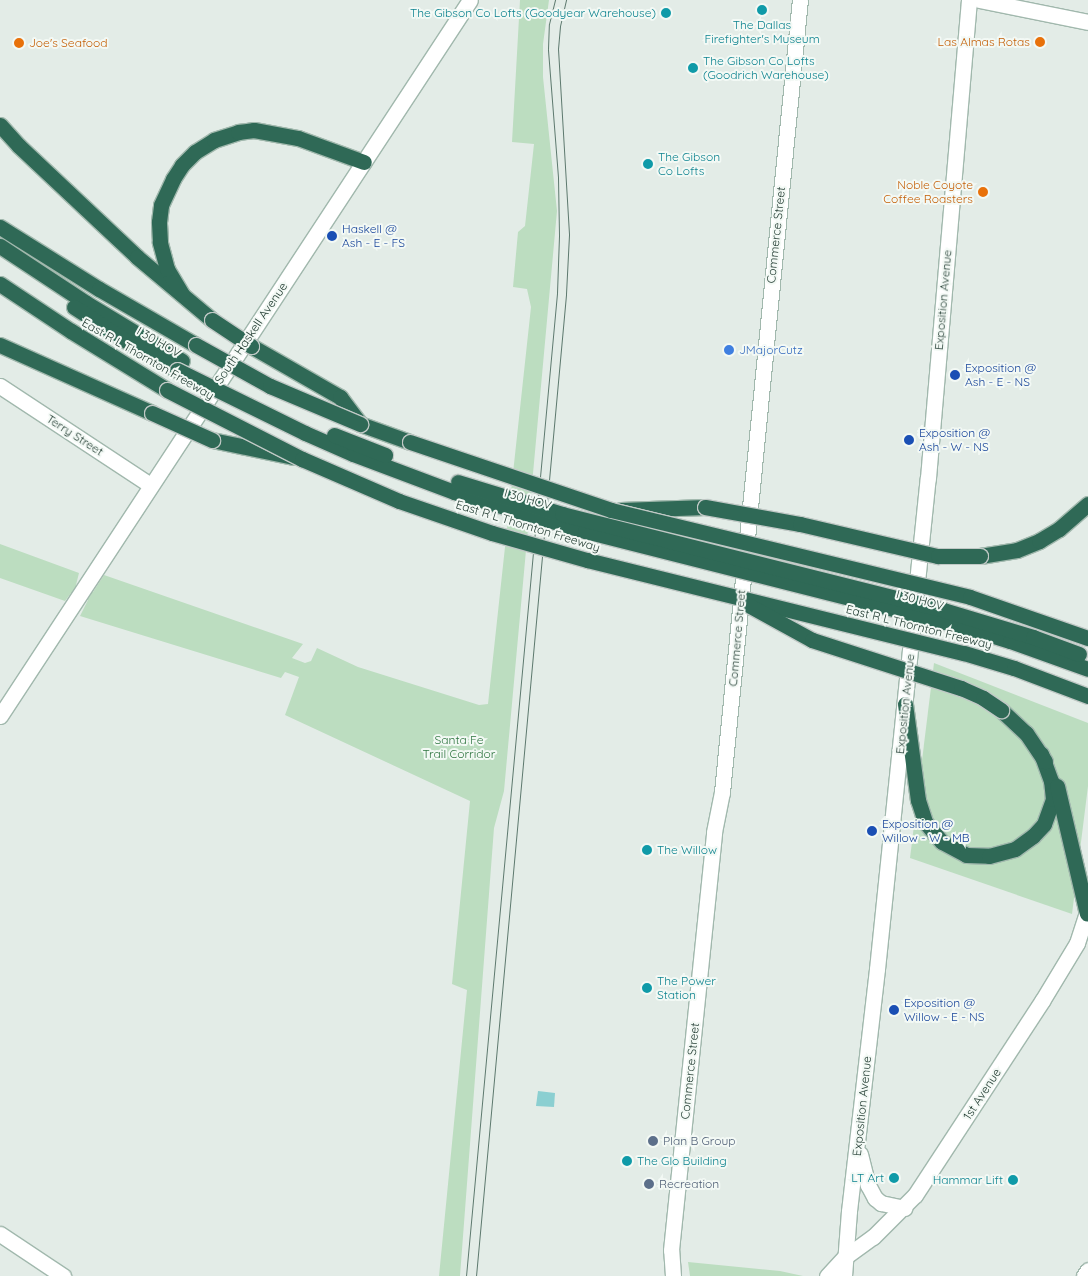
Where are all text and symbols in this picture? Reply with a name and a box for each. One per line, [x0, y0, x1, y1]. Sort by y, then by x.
marker: The Dallas Firefighter's Museum [756, 4, 768, 16]
place label: The Gibson Co Lofts (Goodyear Warehouse) [410, 6, 656, 20]
marker: The Gibson Co Lofts (Goodyear Warehouse) [660, 7, 672, 19]
place label: The Dallas Firefighter's Museum [704, 18, 820, 46]
place label: Las Almas Rotas [938, 35, 1030, 49]
place label: Joe's Seafood [29, 36, 108, 50]
marker: Las Almas Rotas [1034, 36, 1046, 48]
marker: Joe's Seafood [13, 37, 25, 49]
place label: The Gibson Co Lofts (Goodrich Warehouse) [703, 54, 829, 82]
marker: The Gibson Co Lofts (Goodrich Warehouse) [687, 62, 699, 74]
place label: The Gibson Co Lofts [658, 150, 720, 178]
marker: The Gibson Co Lofts [642, 158, 654, 170]
place label: Noble Coyote Coffee Roasters [883, 178, 973, 206]
street label: Commerce Street [764, 186, 788, 284]
marker: Noble Coyote Coffee Roasters [977, 186, 989, 198]
place label: Haskell @ Ash - E - FS [342, 222, 405, 250]
marker: Haskell @ Ash - E - FS [326, 230, 338, 242]
street label: Exposition Avenue [931, 249, 955, 351]
street label: South Haskell Avenue [212, 280, 290, 386]
street label: East R L Thornton Freeway [79, 315, 217, 403]
street label: I 30 HOV [134, 324, 184, 360]
place label: JMajorCutz [739, 343, 803, 357]
marker: JMajorCutz [723, 344, 735, 356]
place label: Exposition @ Ash - E - NS [965, 361, 1036, 389]
marker: Exposition @ Ash - E - NS [949, 369, 961, 381]
street label: Terry Street [44, 411, 106, 459]
place label: Exposition @ Ash - W - NS [919, 426, 990, 454]
marker: Exposition @ Ash - W - NS [903, 434, 915, 446]
street label: I 30 HOV [503, 485, 553, 513]
street label: East R L Thornton Freeway [454, 497, 602, 555]
street label: I 30 HOV [895, 587, 945, 613]
street label: Commerce Street [726, 589, 748, 687]
street label: East R L Thornton Freeway [844, 602, 994, 652]
street label: Exposition Avenue [893, 653, 917, 755]
park label: Santa Fe Trail Corridor [423, 733, 495, 761]
place label: Exposition @ Willow - W - MB [882, 817, 970, 845]
marker: Exposition @ Willow - W - MB [866, 825, 878, 837]
place label: The Willow [657, 843, 717, 857]
marker: The Willow [641, 844, 653, 856]
place label: The Power Station [657, 974, 716, 1002]
marker: The Power Station [641, 982, 653, 994]
place label: Exposition @ Willow - E - NS [904, 996, 985, 1024]
marker: Exposition @ Willow - E - NS [888, 1004, 900, 1016]
street label: Commerce Street [678, 1022, 702, 1120]
street label: Exposition Avenue [850, 1055, 874, 1157]
street label: 1st Avenue [960, 1066, 1004, 1122]
place label: Plan B Group [663, 1134, 736, 1148]
marker: Plan B Group [647, 1135, 659, 1147]
place label: The Glo Building [637, 1154, 727, 1168]
marker: The Glo Building [621, 1155, 633, 1167]
place label: LT Art [851, 1171, 884, 1185]
marker: LT Art [888, 1172, 900, 1184]
place label: Hammar Lift [933, 1173, 1003, 1187]
marker: Hammar Lift [1007, 1174, 1019, 1186]
place label: Recreation [659, 1177, 719, 1191]
marker: Recreation [643, 1178, 655, 1190]

